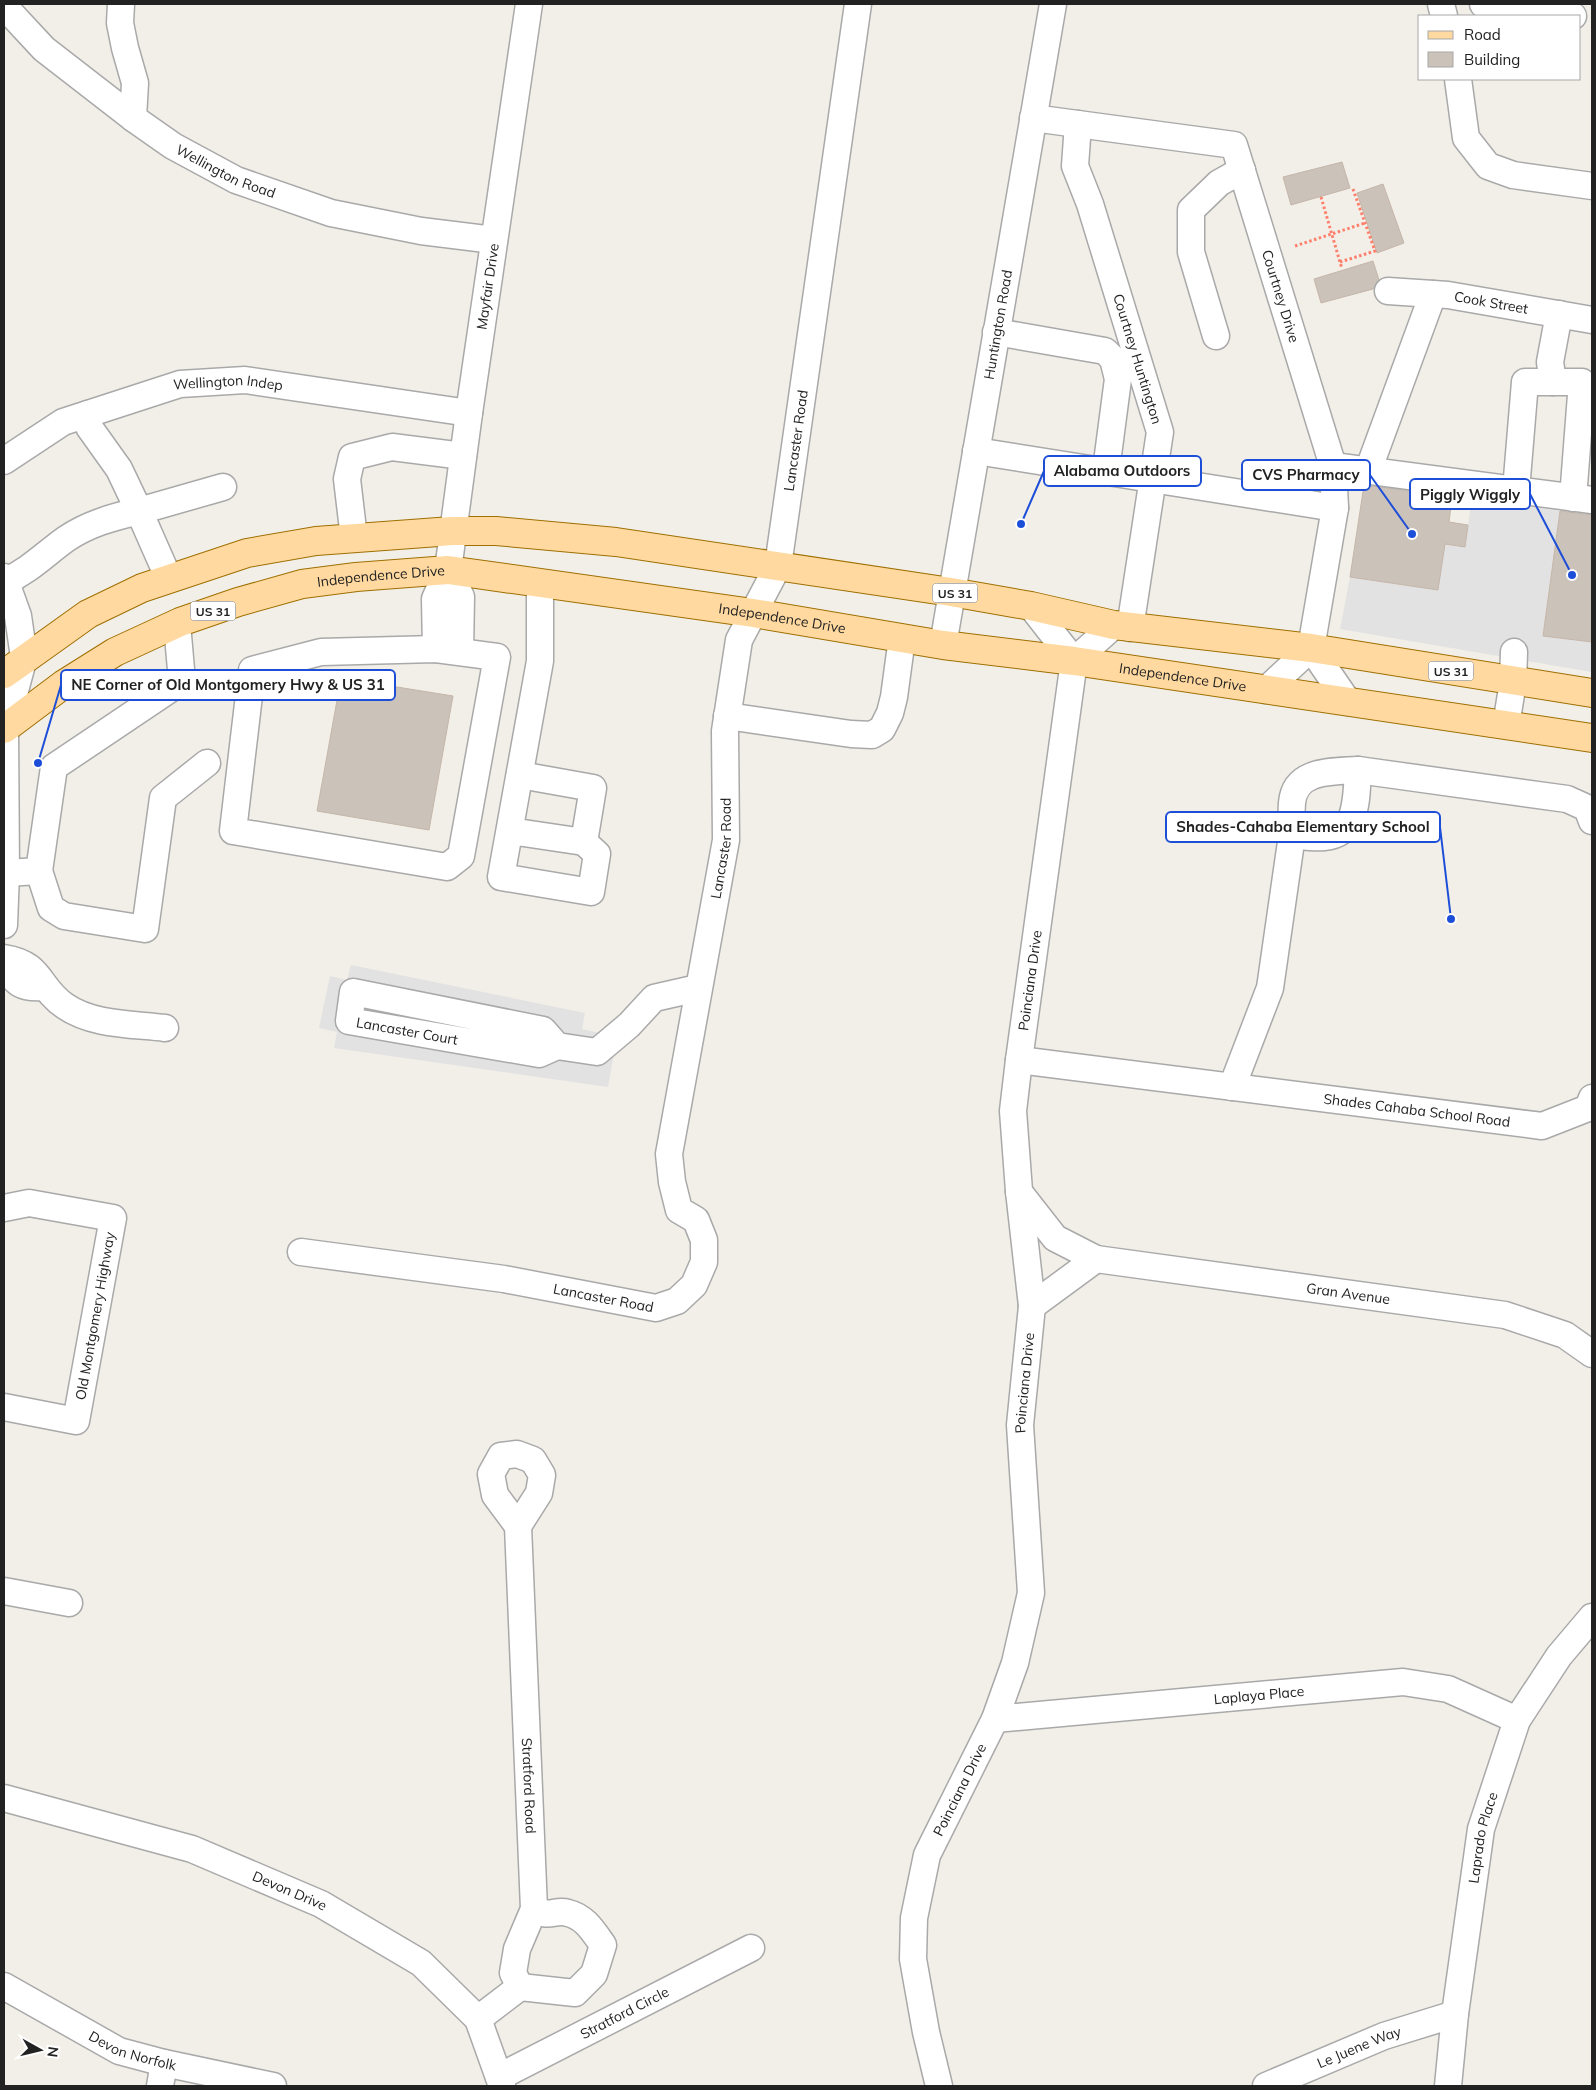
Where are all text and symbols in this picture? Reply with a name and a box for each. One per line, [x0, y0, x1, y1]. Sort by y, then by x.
legend [1418, 15, 1581, 80]
text: Road [1464, 25, 1501, 44]
text: Building [1464, 50, 1520, 69]
street label: Wellington Road [173, 140, 278, 202]
street label: Mayfair Drive [472, 242, 503, 331]
street label: Courtney Drive [1258, 248, 1303, 345]
street label: Huntington Road [980, 268, 1016, 381]
street label: Cook Street [1453, 287, 1530, 318]
street label: Courtney Huntington [1109, 292, 1166, 426]
street label: Wellington Indep [173, 371, 284, 394]
street label: Lancaster Road [780, 389, 812, 492]
callout: Alabama Outdoors [1044, 456, 1201, 486]
callout: CVS Pharmacy [1242, 460, 1370, 490]
text: Alabama Outdoors [1054, 461, 1190, 480]
text: CVS Pharmacy [1252, 465, 1360, 484]
callout: Piggly Wiggly [1410, 479, 1530, 509]
text: Piggly Wiggly [1420, 485, 1521, 504]
street label: Independence Drive [316, 561, 446, 591]
road number: US 31 [932, 584, 978, 602]
street label: Independence Drive [718, 599, 847, 637]
road number: US 31 [190, 602, 236, 620]
street label: Independence Drive [1118, 659, 1248, 696]
road number: US 31 [1428, 661, 1474, 680]
callout: NE Corner of Old Montgomery Hwy & US 31 [61, 670, 395, 700]
text: NE Corner of Old Montgomery Hwy & US 31 [71, 675, 385, 694]
street label: Lancaster Road [707, 797, 735, 900]
callout: Shades-Cahaba Elementary School [1166, 812, 1440, 842]
text: Shades-Cahaba Elementary School [1176, 817, 1430, 836]
street label: Poinciana Drive [1014, 929, 1046, 1032]
street label: Lancaster Court [355, 1013, 459, 1049]
street label: Shades Cahaba School Road [1322, 1090, 1511, 1131]
street label: Old Montgomery Highway [71, 1230, 119, 1402]
street label: Gran Avenue [1305, 1279, 1391, 1308]
street label: Lancaster Road [552, 1280, 655, 1316]
street label: Poinciana Drive [1011, 1332, 1038, 1434]
street label: Laplaya Place [1213, 1682, 1305, 1708]
street label: Stratford Road [518, 1737, 540, 1834]
street label: Poinciana Drive [929, 1740, 990, 1839]
street label: Laprado Place [1464, 1790, 1502, 1884]
street label: Devon Drive [250, 1867, 330, 1915]
street label: Stratford Circle [577, 1983, 672, 2043]
street label: Le Juene Way [1314, 2022, 1404, 2072]
north arrow [15, 2025, 65, 2075]
street label: Devon Norfolk [86, 2027, 179, 2075]
text: N [43, 2045, 63, 2058]

